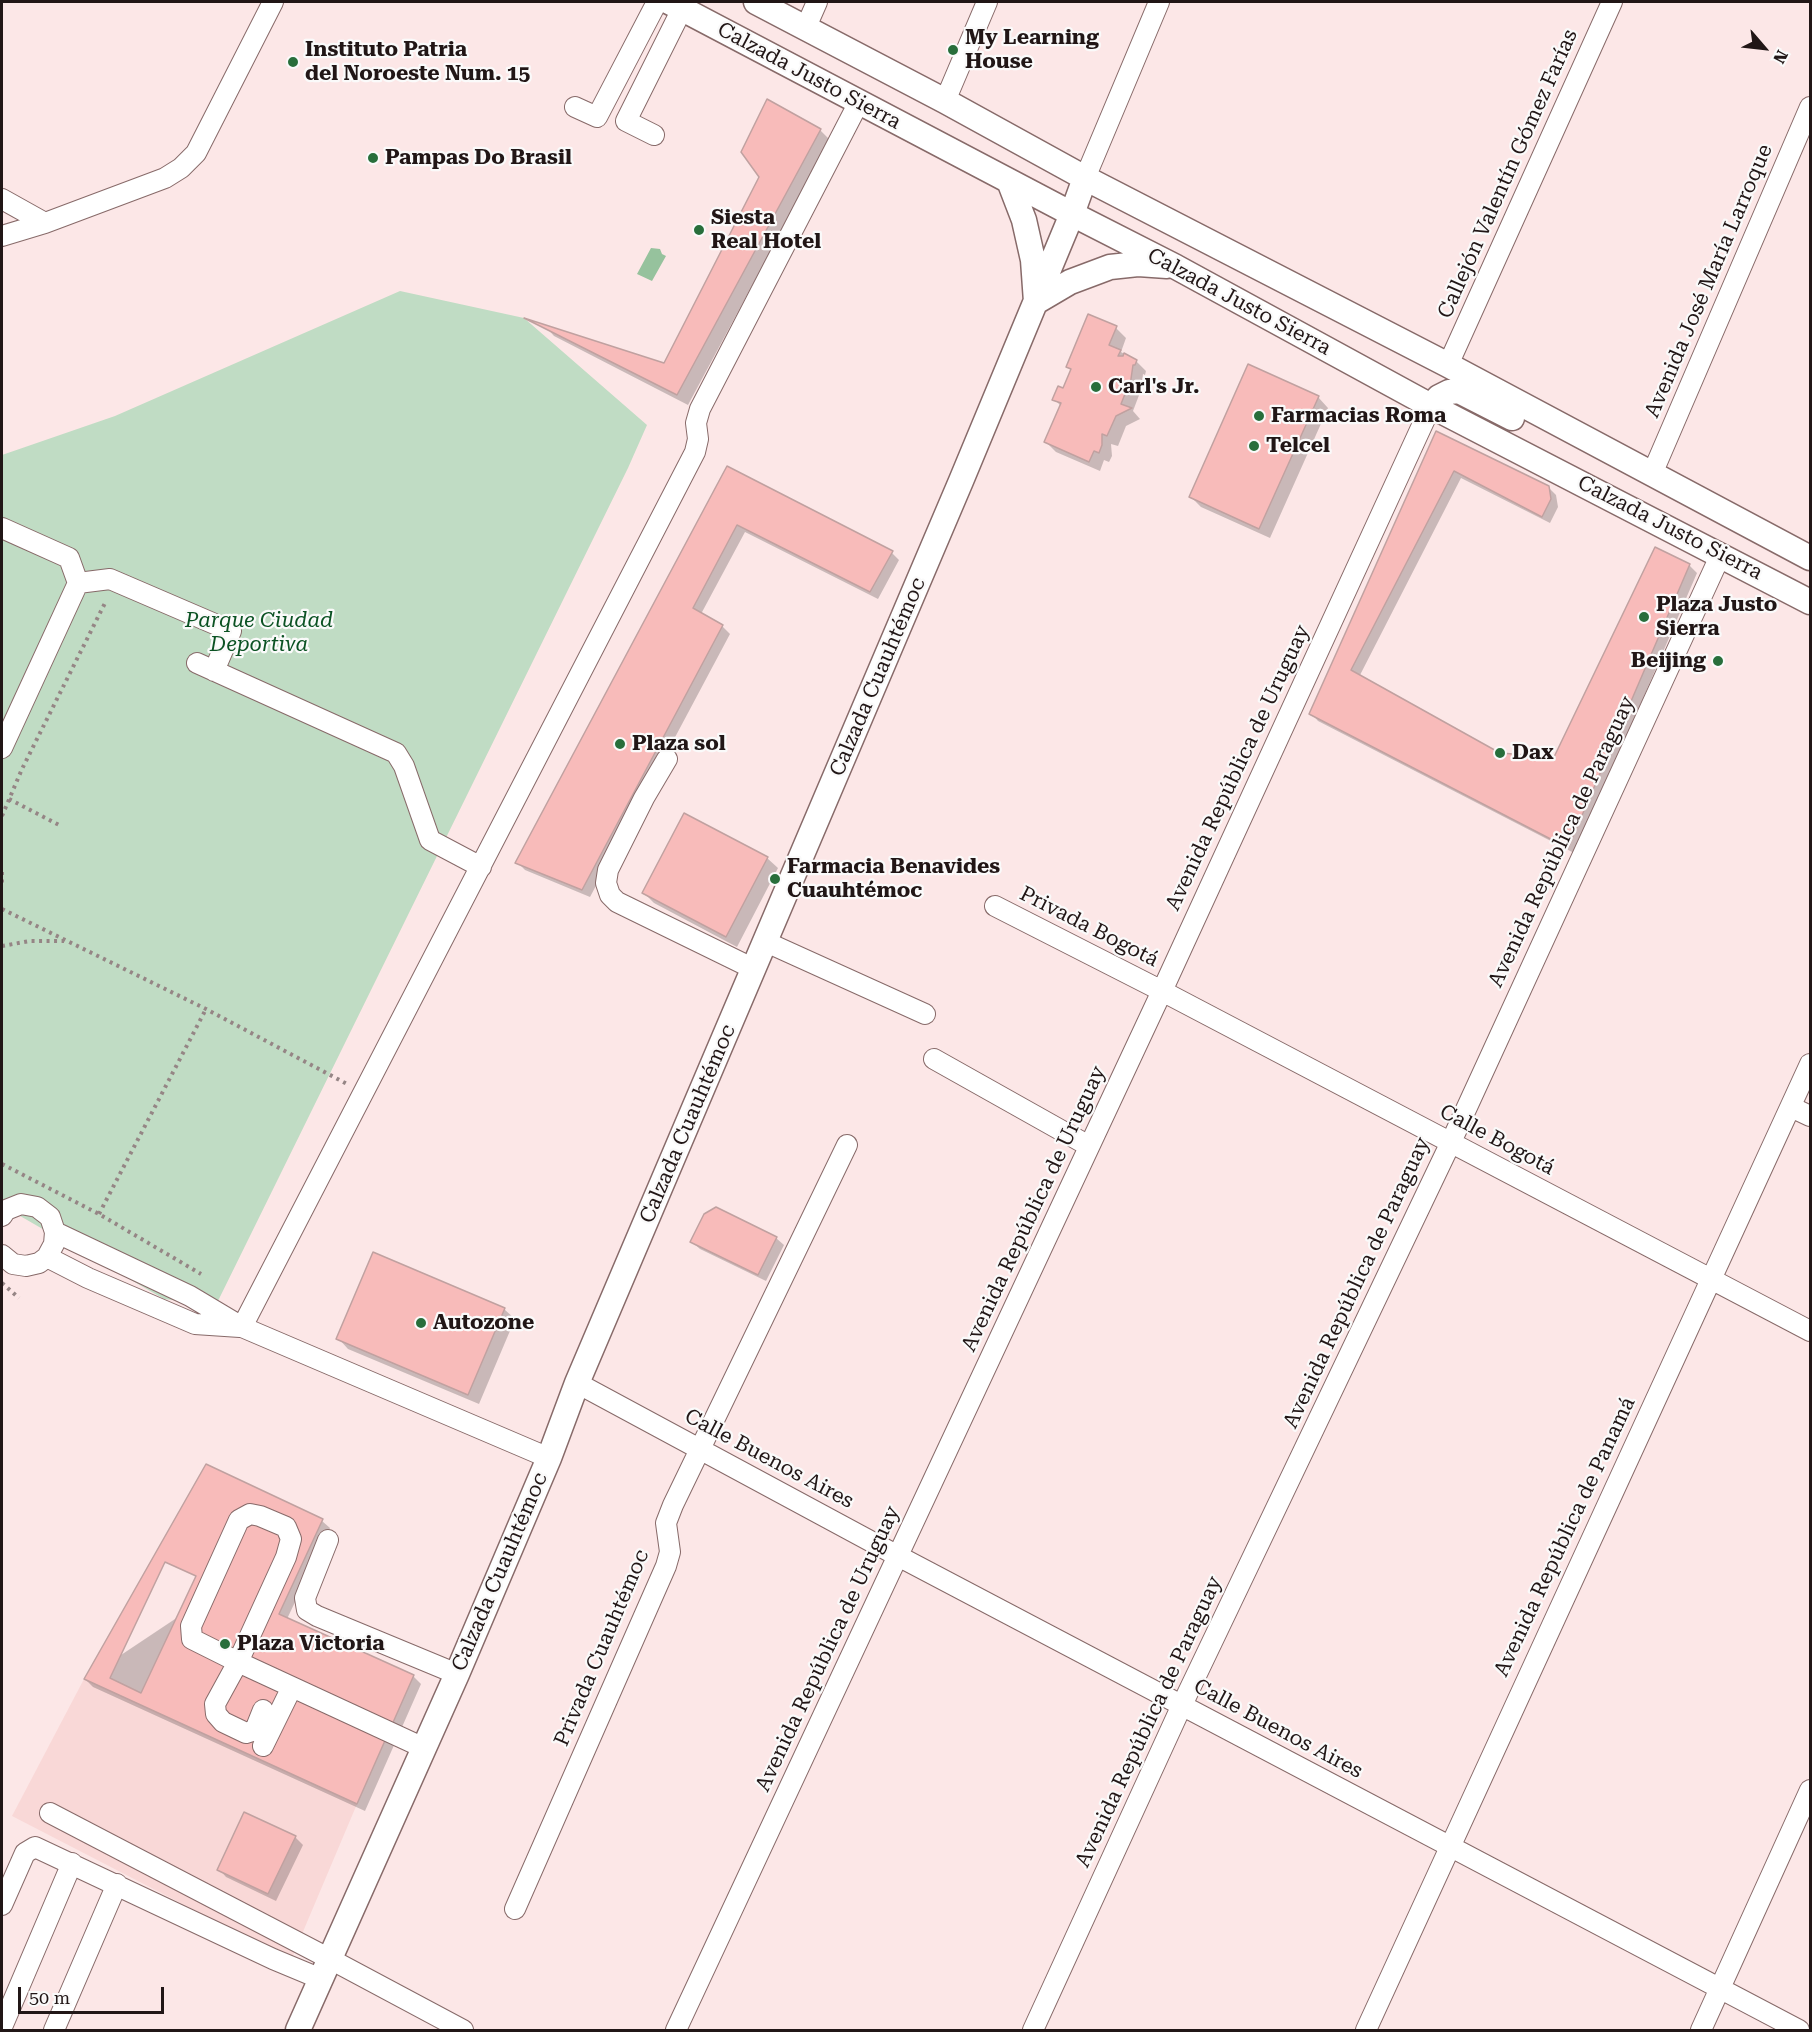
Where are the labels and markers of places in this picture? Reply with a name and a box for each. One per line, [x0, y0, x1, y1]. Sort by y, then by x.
place label: My Learning House [965, 25, 1099, 75]
place label: Instituto Patria del Noroeste Num. 15 [305, 37, 530, 87]
marker: My Learning House [946, 43, 960, 57]
marker: Instituto Patria del Noroeste Num. 15 [286, 55, 300, 69]
place label: Pampas Do Brasil [385, 145, 572, 171]
marker: Pampas Do Brasil [366, 151, 380, 165]
place label: Siesta Real Hotel [711, 205, 821, 255]
marker: Siesta Real Hotel [692, 223, 706, 237]
place label: Carl's Jr. [1108, 374, 1200, 400]
marker: Carl's Jr. [1089, 380, 1103, 394]
place label: Farmacias Roma [1271, 403, 1446, 429]
marker: Farmacias Roma [1252, 409, 1266, 423]
place label: Telcel [1266, 433, 1330, 459]
marker: Telcel [1247, 439, 1261, 453]
place label: Plaza Justo Sierra [1656, 592, 1777, 642]
marker: Plaza Justo Sierra [1637, 610, 1651, 624]
place label: Beijing [1631, 648, 1706, 674]
marker: Beijing [1711, 654, 1725, 668]
place label: Plaza sol [632, 731, 726, 757]
marker: Plaza sol [613, 737, 627, 751]
place label: Dax [1512, 740, 1554, 766]
marker: Dax [1493, 746, 1507, 760]
place label: Farmacia Benavides Cuauhtémoc [787, 854, 1000, 904]
marker: Farmacia Benavides Cuauhtémoc [768, 872, 782, 886]
place label: Autozone [433, 1310, 534, 1336]
marker: Autozone [414, 1316, 428, 1330]
place label: Plaza Victoria [237, 1631, 384, 1657]
marker: Plaza Victoria [218, 1637, 232, 1651]

